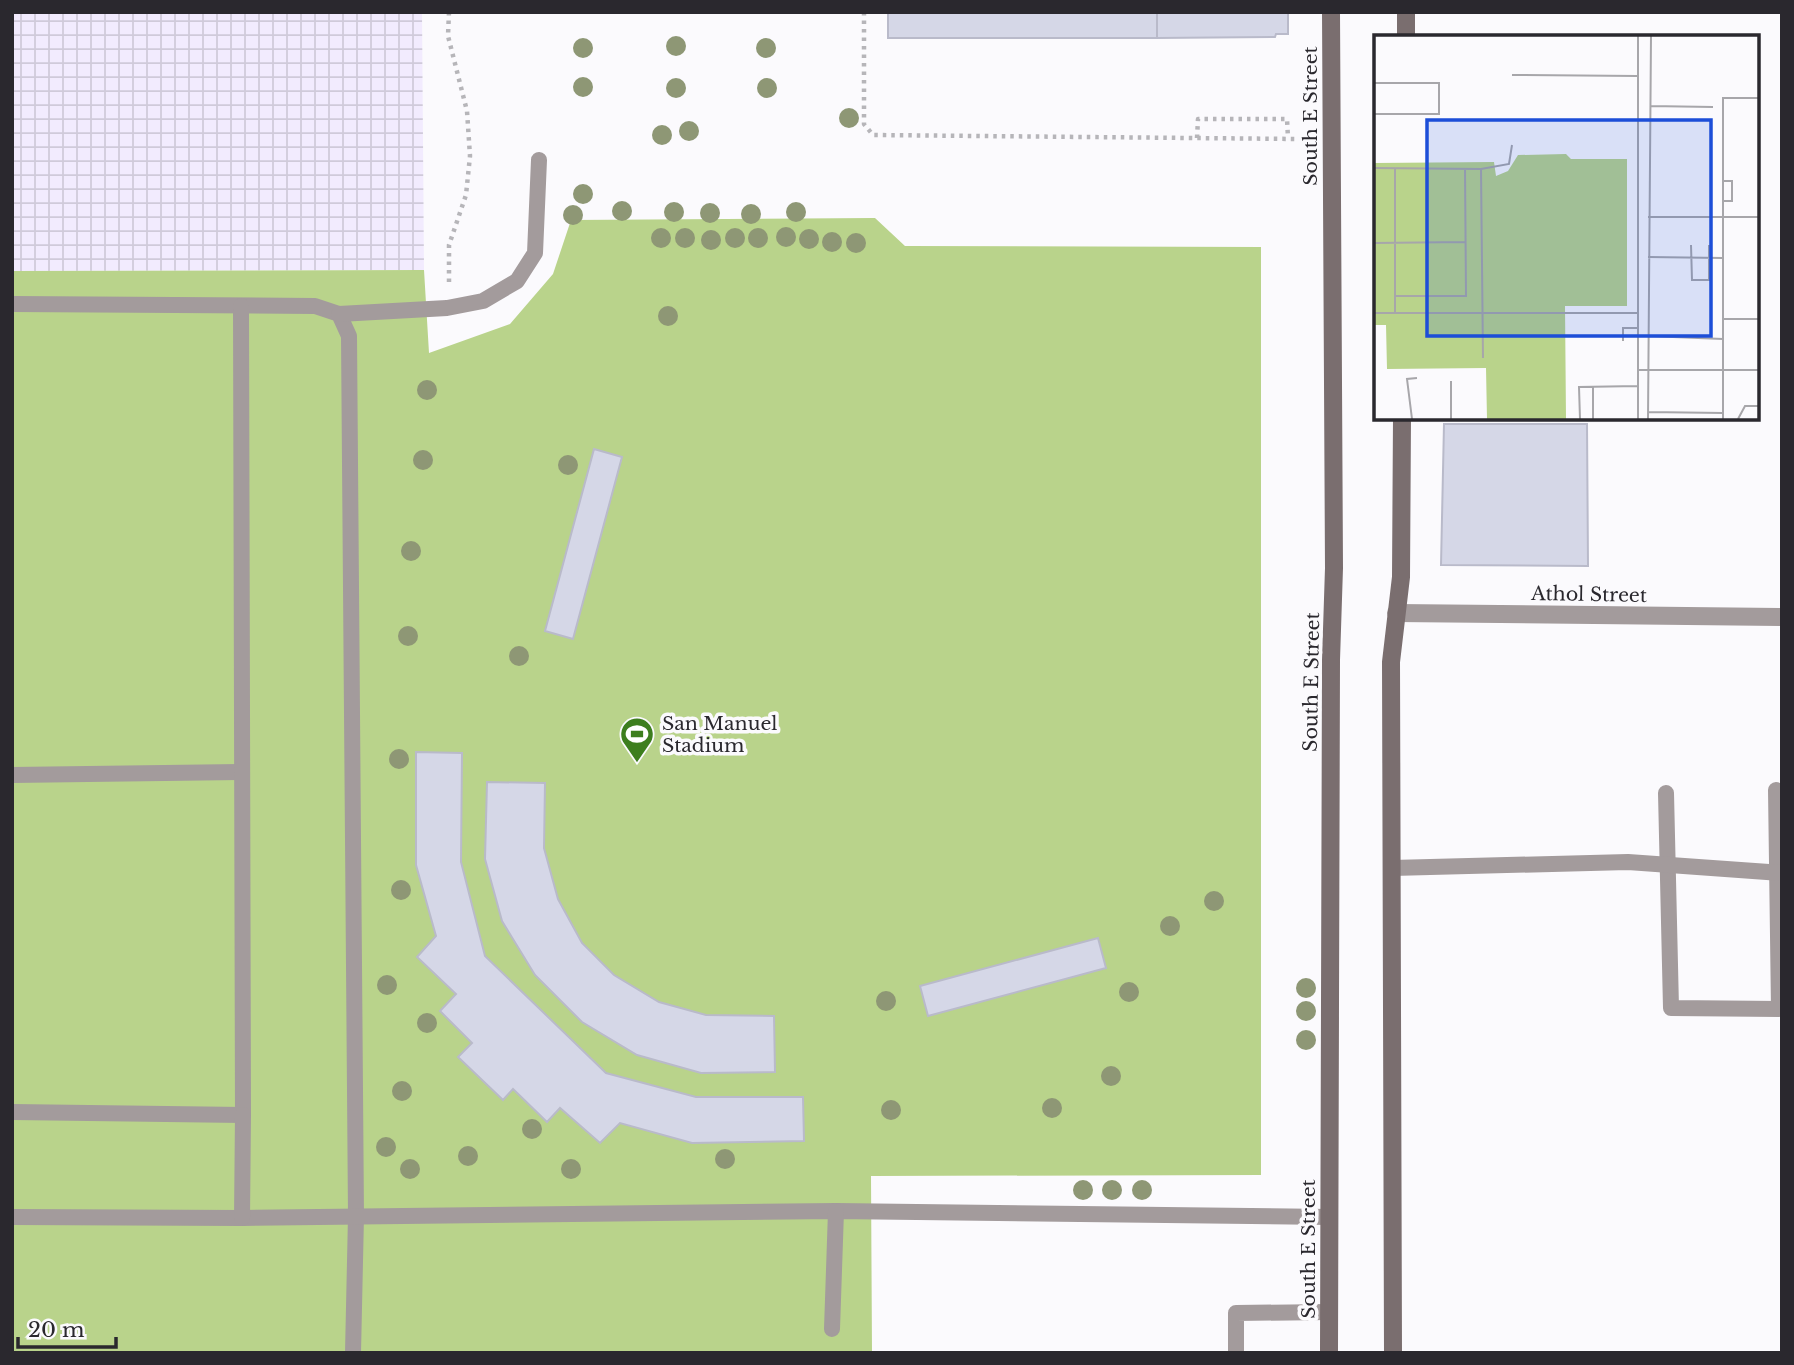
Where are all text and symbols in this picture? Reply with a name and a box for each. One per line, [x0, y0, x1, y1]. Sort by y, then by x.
inset map [1374, 35, 1759, 420]
street label: South E Street [1299, 45, 1322, 186]
street label: Athol Street [1530, 582, 1648, 607]
street label: South E Street [1299, 611, 1324, 752]
place label: San Manuel Stadium [662, 712, 777, 757]
sports icon: San Manuel Stadium [618, 715, 656, 764]
street label: South E Street [1297, 1178, 1320, 1319]
scale bar [18, 1306, 116, 1350]
text: 20 m [28, 1317, 85, 1343]

